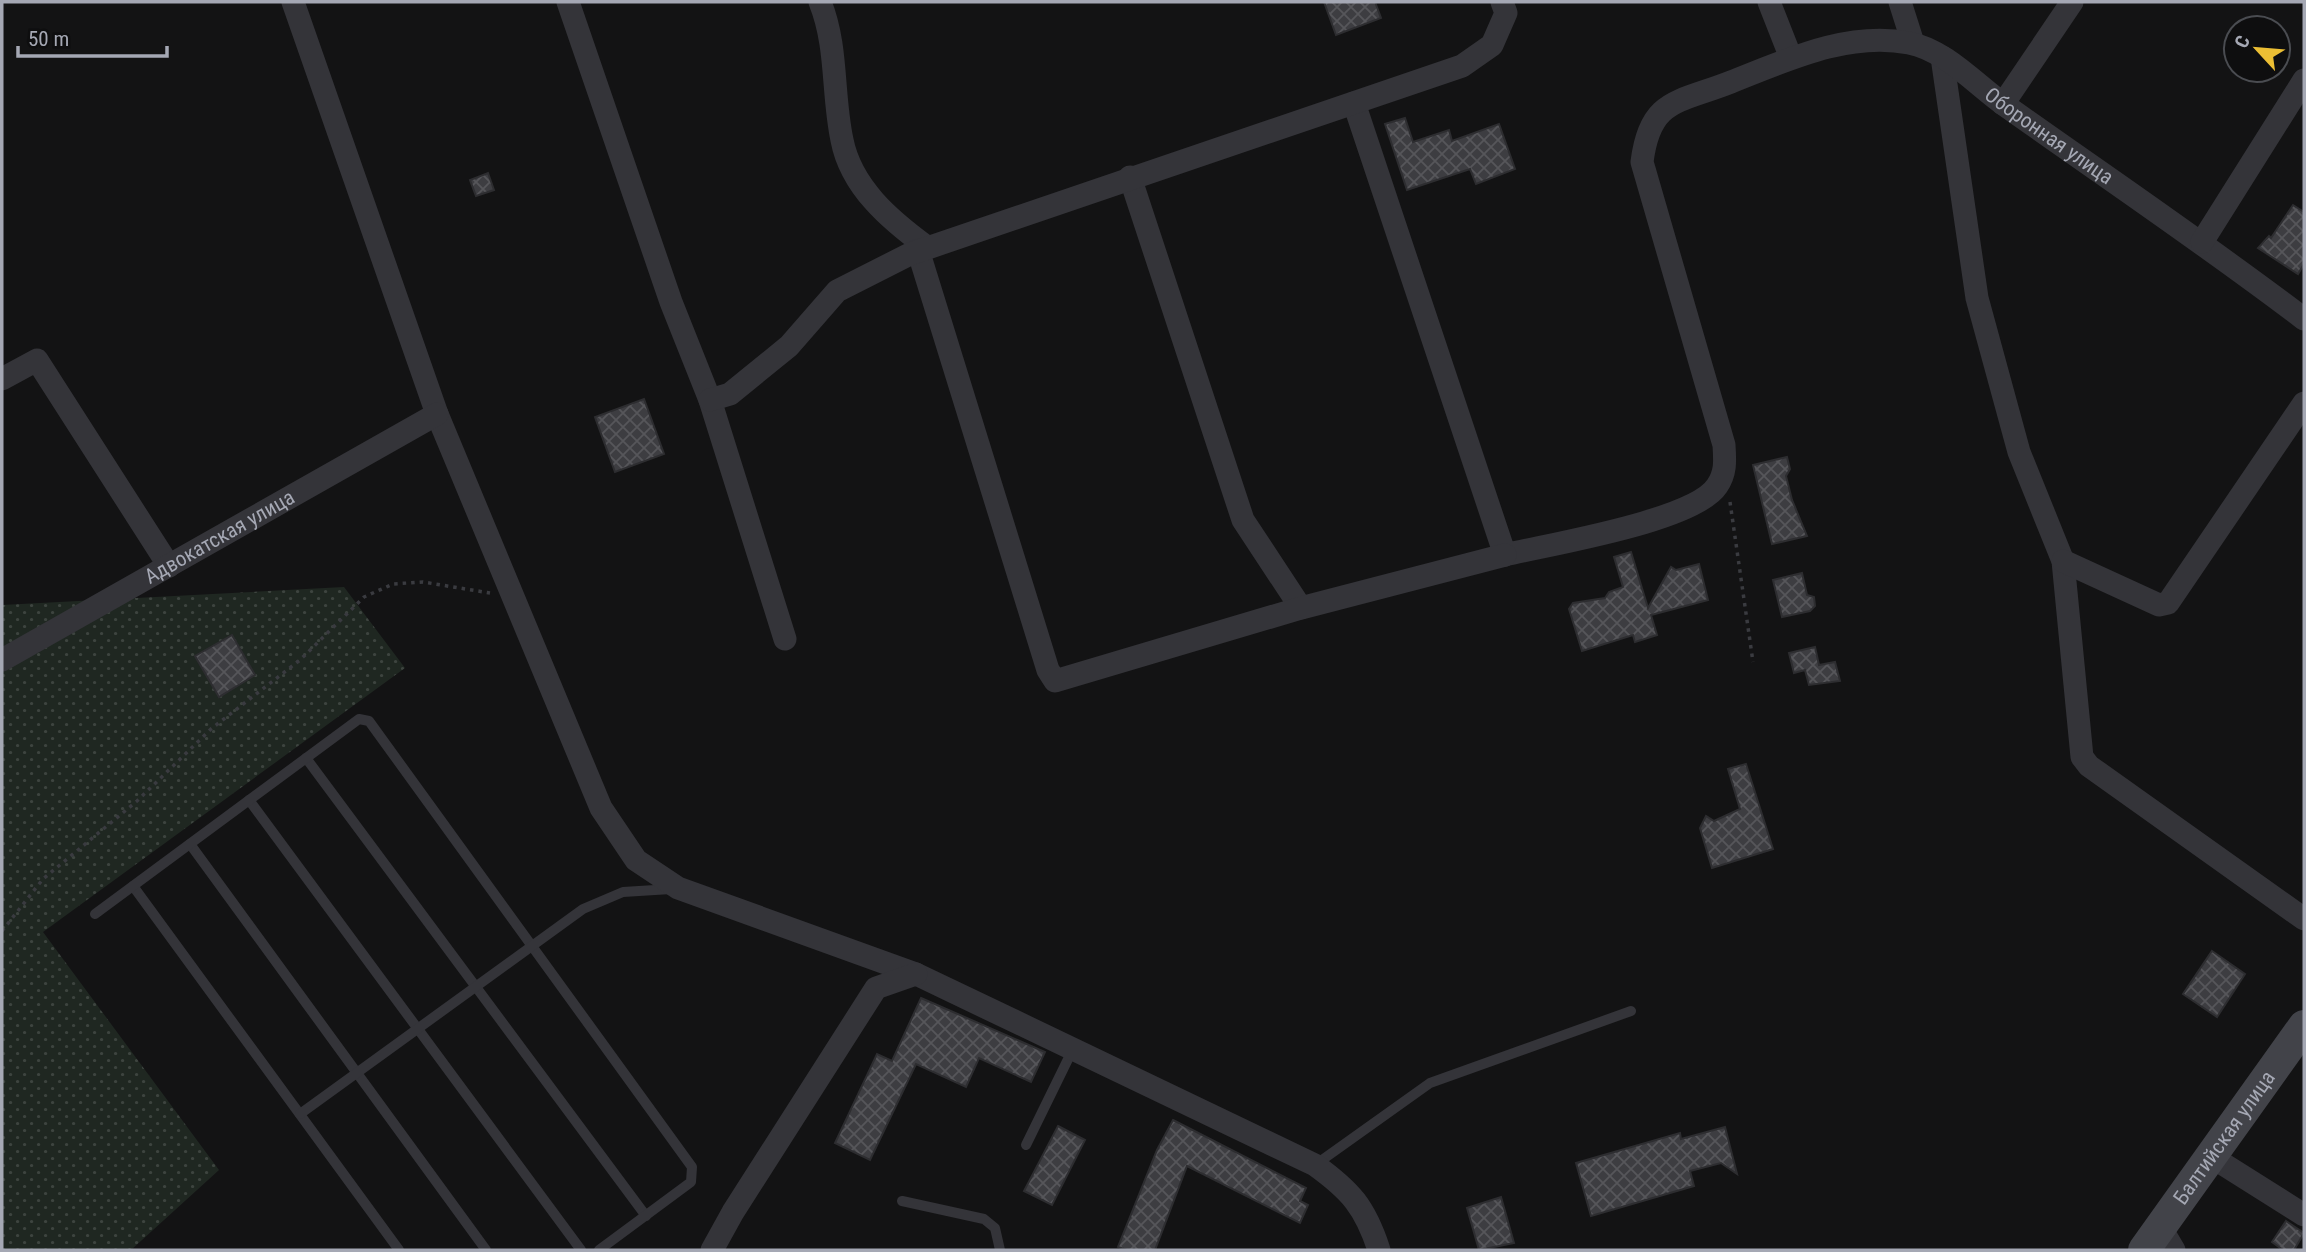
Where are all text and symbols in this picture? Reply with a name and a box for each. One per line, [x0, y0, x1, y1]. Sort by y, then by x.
scale bar [18, 14, 166, 58]
north arrow [2222, 14, 2292, 84]
text: 50 m [28, 27, 69, 51]
text: С [2229, 32, 2255, 52]
street label: Оборонная улица [1980, 82, 2118, 189]
street label: Адвокатская улица [140, 485, 299, 589]
street label: Балтийская улица [2168, 1066, 2280, 1209]

